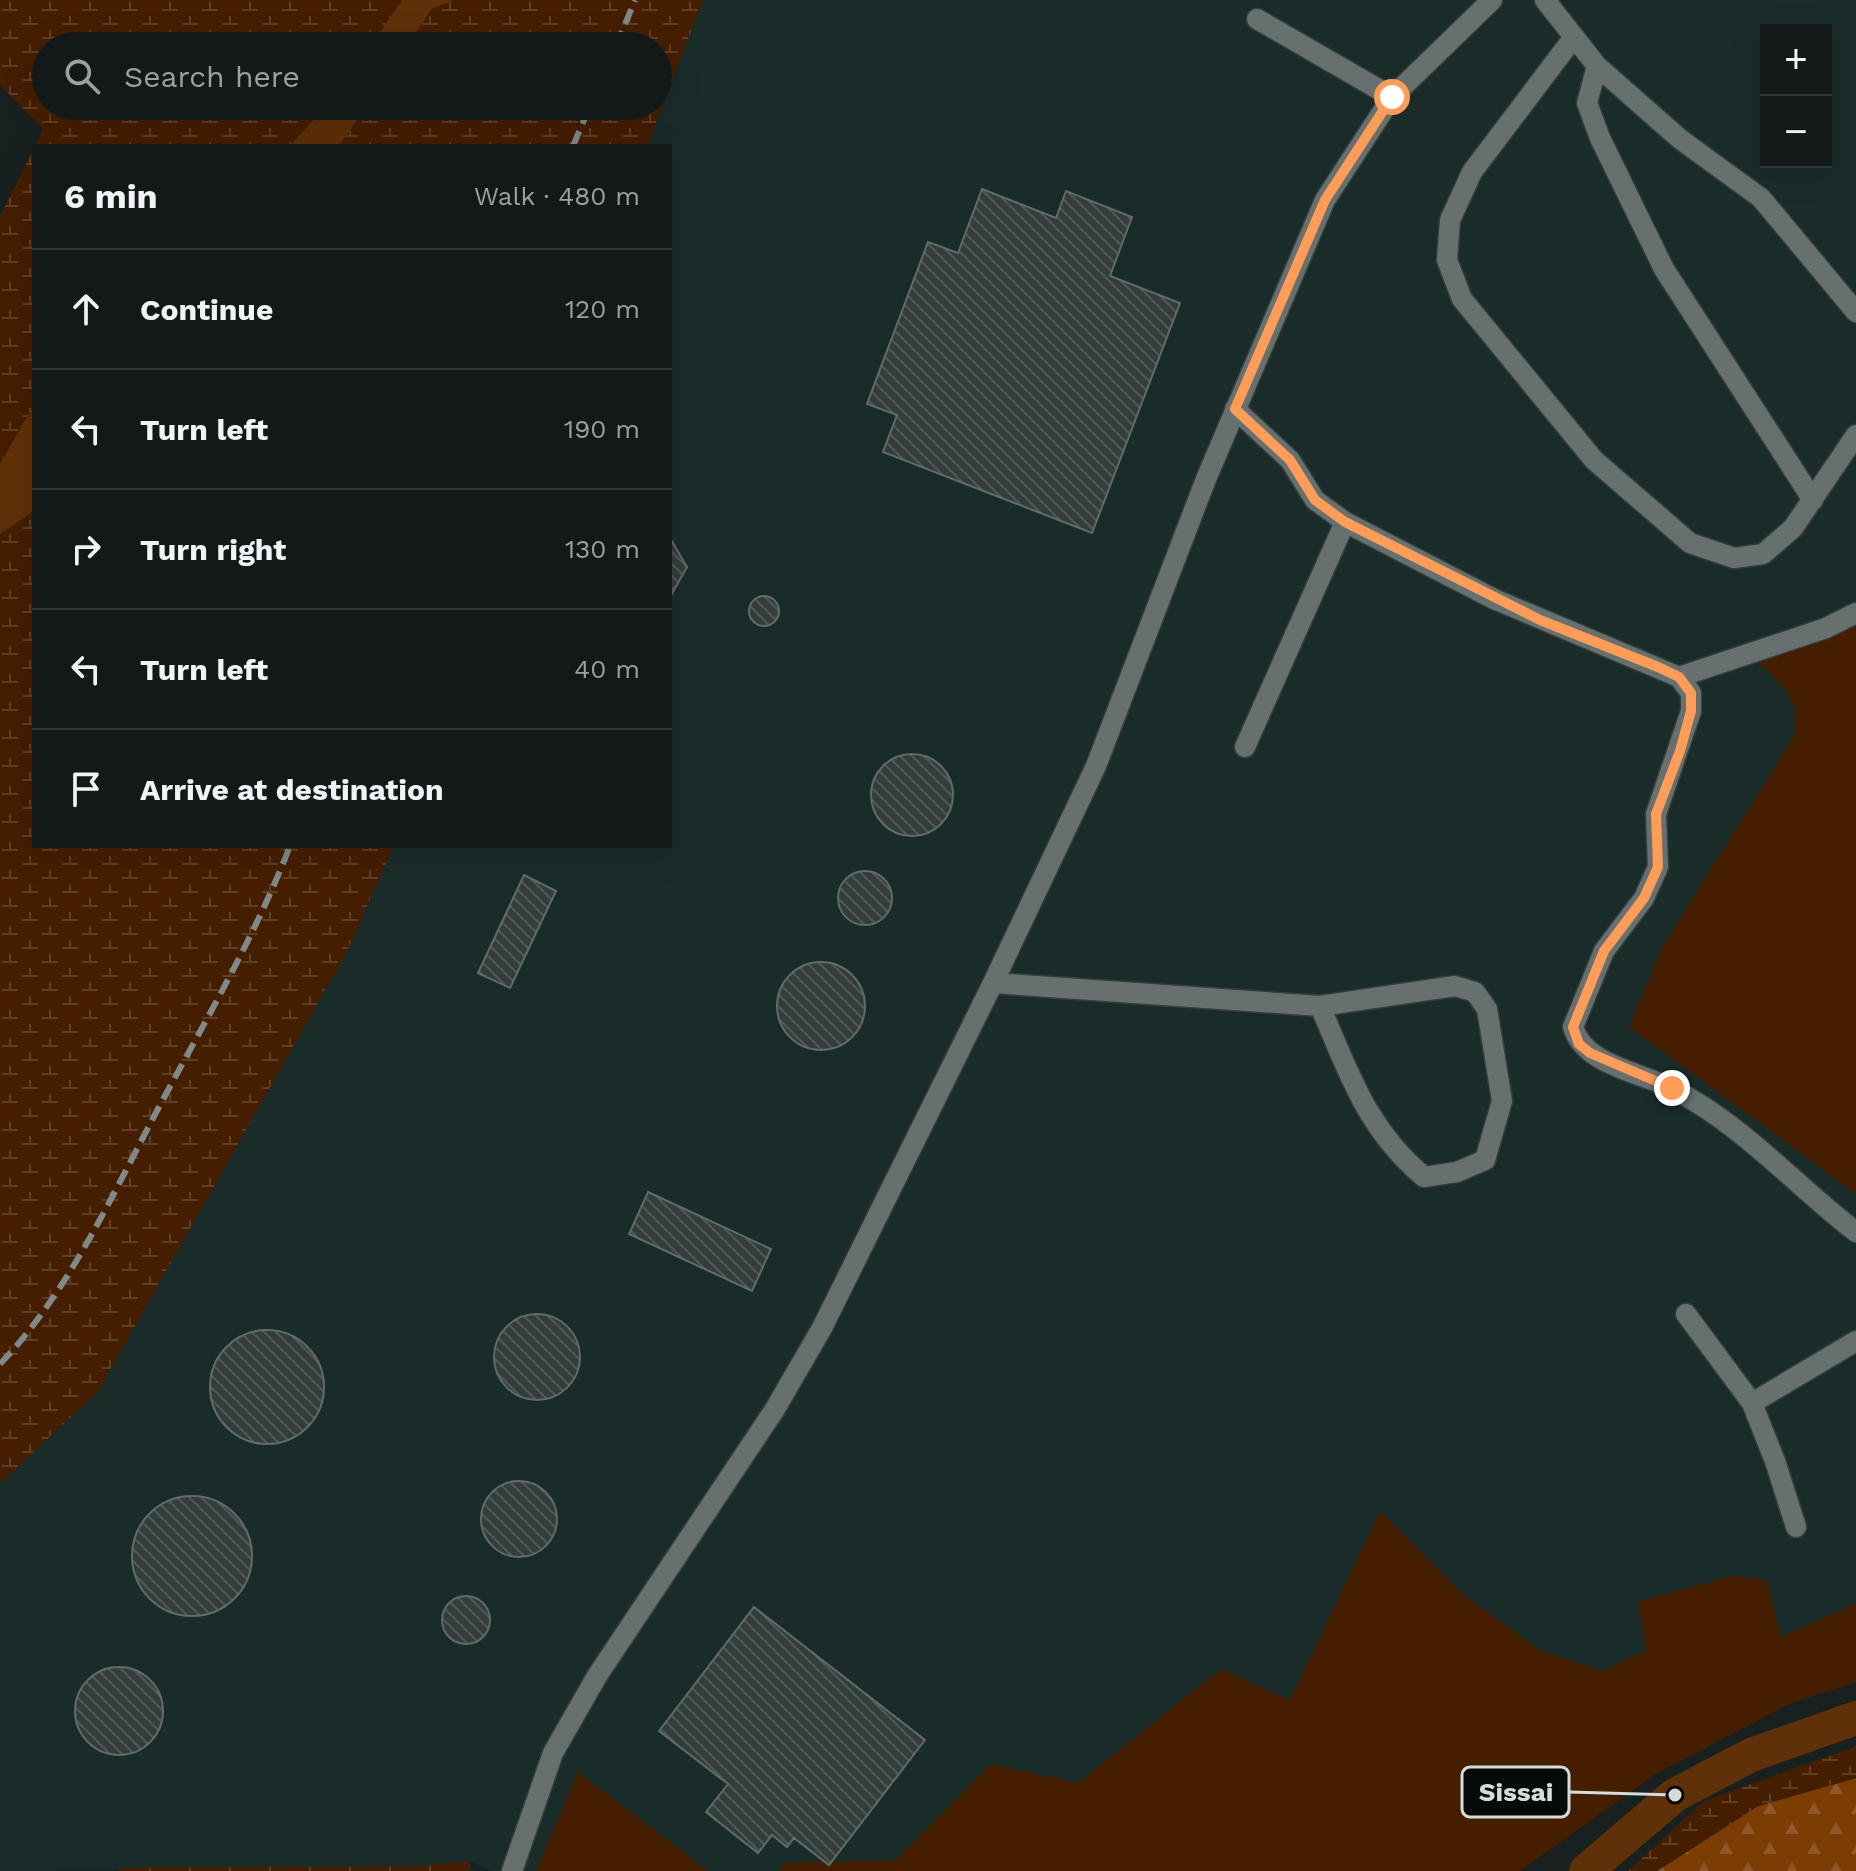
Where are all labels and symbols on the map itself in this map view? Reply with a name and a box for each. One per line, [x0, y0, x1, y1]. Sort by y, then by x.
route start [1374, 79, 1410, 115]
route end [1654, 1070, 1690, 1106]
callout: Sissai [1462, 1767, 1569, 1817]
text: Sissai [1479, 1777, 1553, 1807]

